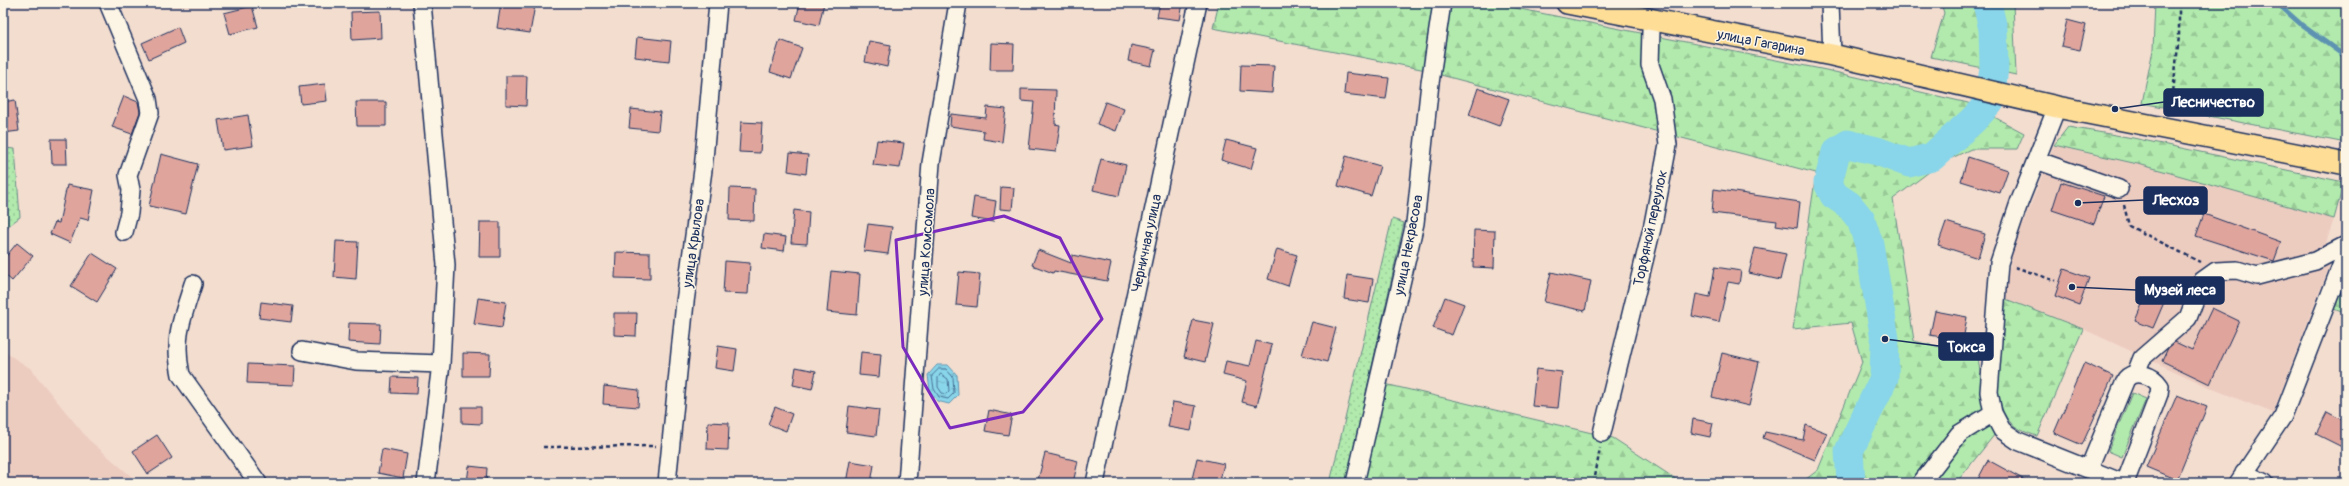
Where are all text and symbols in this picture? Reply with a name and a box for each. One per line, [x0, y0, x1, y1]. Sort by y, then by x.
street label: улица Гагарина [1715, 25, 1806, 59]
callout: Лесничество [2164, 89, 2263, 116]
text: Лесничество [2170, 93, 2255, 112]
street label: Торфяной переулок [1630, 169, 1671, 288]
callout: Лесхоз [2144, 187, 2207, 214]
street label: улица Комсомола [914, 188, 939, 297]
text: Лесхоз [2152, 191, 2199, 210]
street label: Черничная улица [1128, 192, 1165, 294]
street label: улица Некрасова [1390, 193, 1427, 298]
street label: улица Крылова [679, 197, 708, 290]
callout: Музей леса [2136, 277, 2224, 304]
text: Музей леса [2144, 281, 2216, 300]
callout: Токса [1939, 333, 1993, 360]
text: Токса [1946, 338, 1985, 357]

